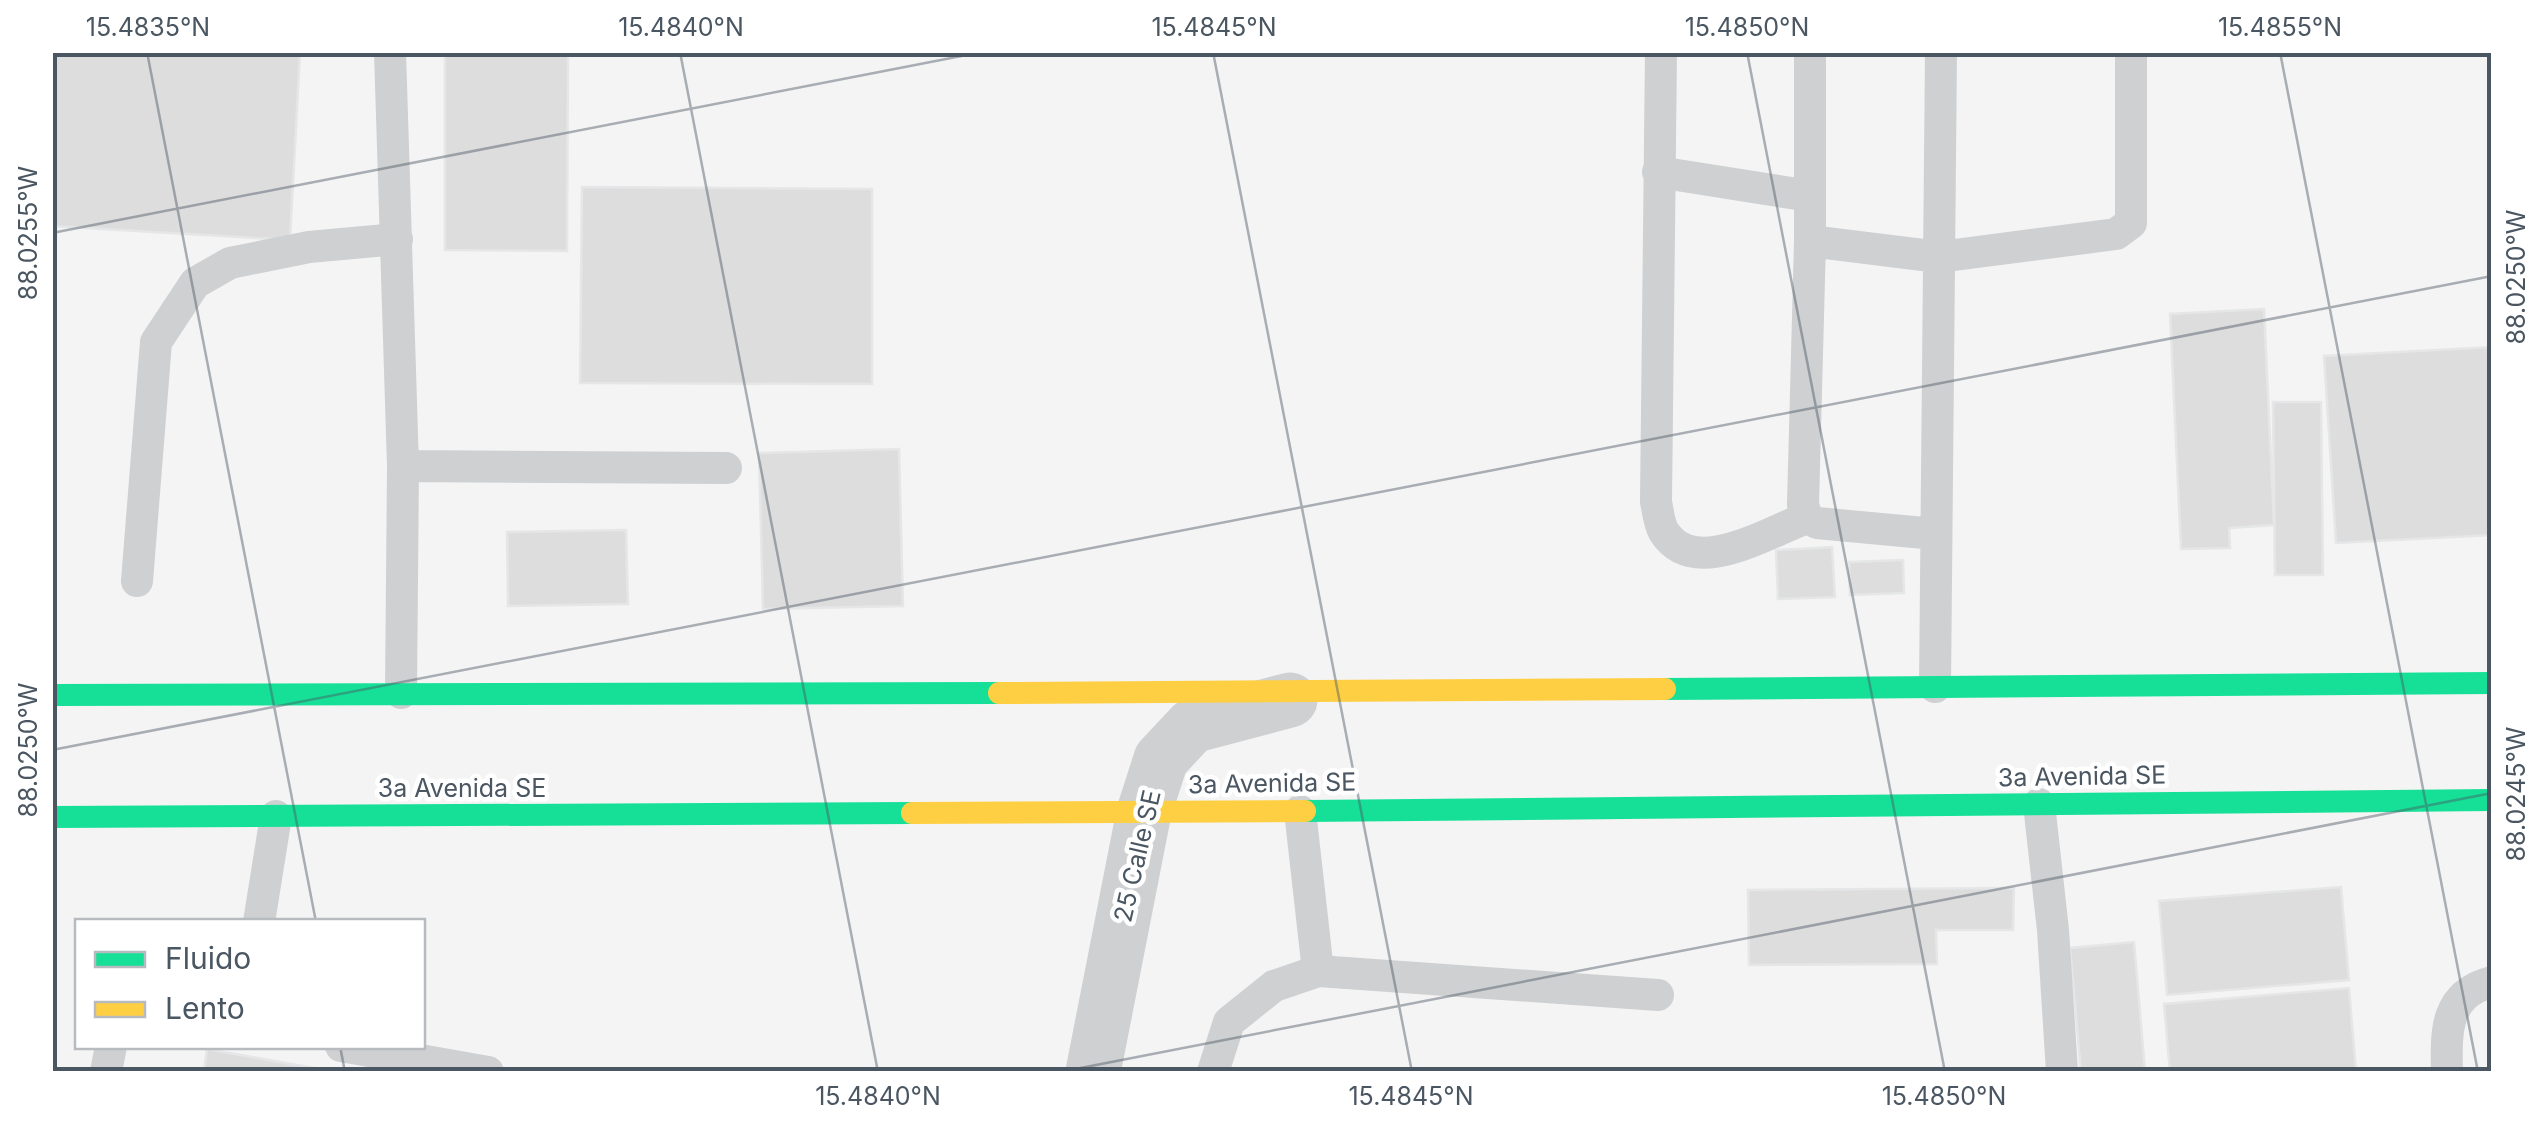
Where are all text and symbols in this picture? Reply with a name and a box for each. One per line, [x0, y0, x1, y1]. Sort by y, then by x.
text: 15.4835°N [86, 12, 210, 42]
text: 15.4840°N [618, 12, 744, 42]
text: 15.4845°N [1151, 12, 1277, 42]
text: 15.4850°N [1685, 12, 1809, 42]
text: 15.4855°N [2218, 12, 2342, 42]
text: 88.0255°W [13, 166, 43, 300]
text: 88.0250°W [2501, 210, 2531, 344]
text: 88.0250°W [13, 683, 43, 817]
text: 88.0245°W [2501, 727, 2531, 861]
street label: 3a Avenida SE [1998, 760, 2166, 792]
street label: 3a Avenida SE [1188, 767, 1356, 799]
street label: 3a Avenida SE [378, 773, 546, 803]
street label: 25 Calle SE [1107, 787, 1167, 925]
legend [75, 919, 425, 1049]
text: Fluido [165, 940, 251, 976]
text: Lento [165, 990, 245, 1026]
text: 15.4840°N [815, 1081, 941, 1111]
text: 15.4845°N [1348, 1081, 1474, 1111]
text: 15.4850°N [1882, 1081, 2006, 1111]

